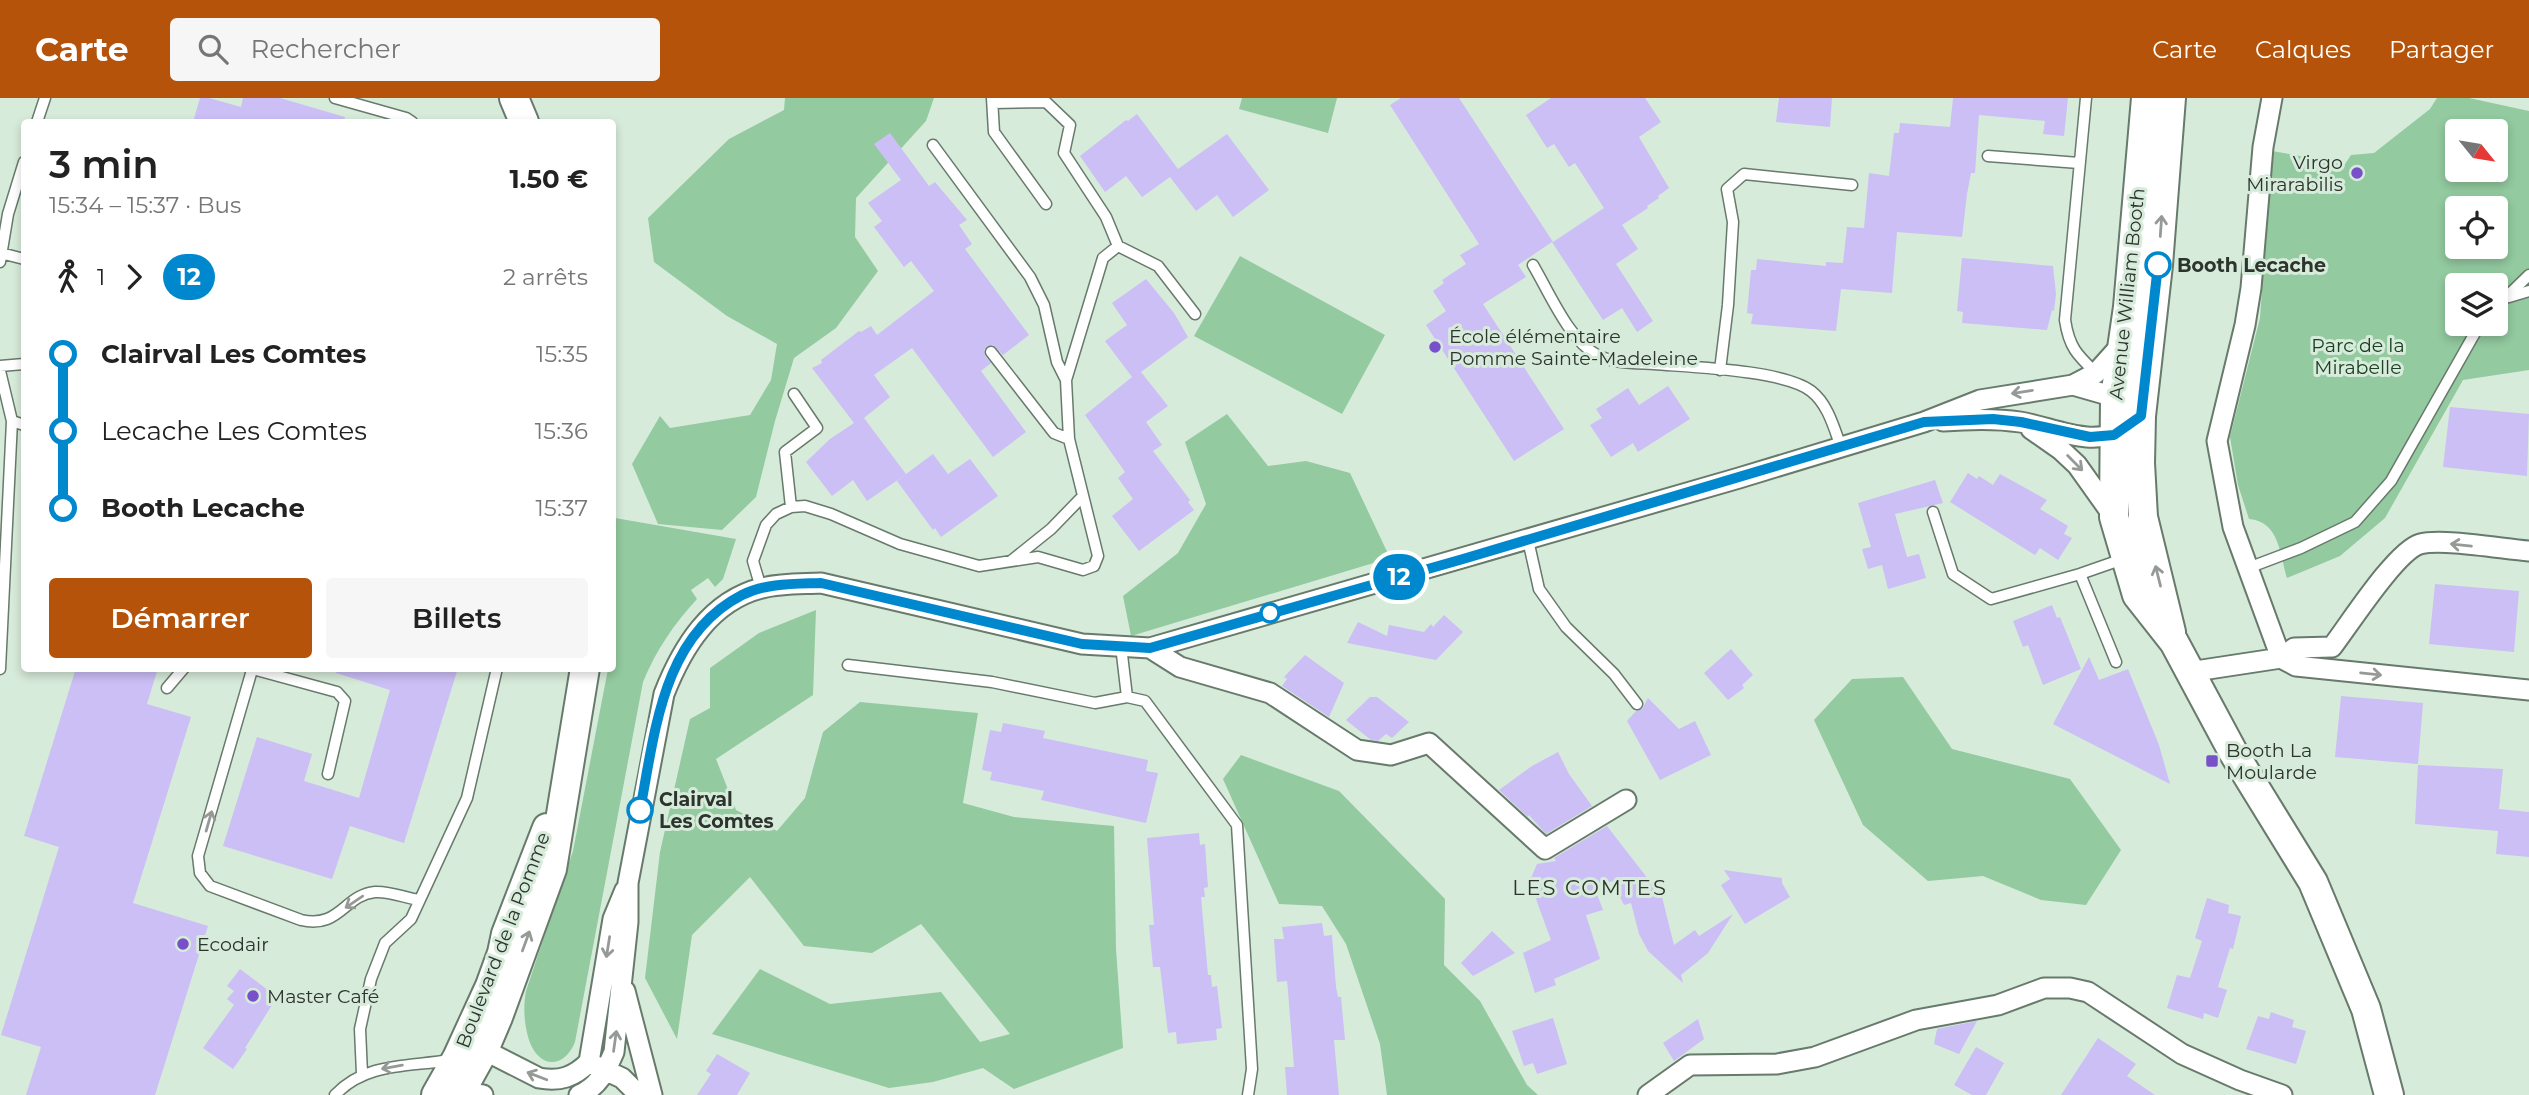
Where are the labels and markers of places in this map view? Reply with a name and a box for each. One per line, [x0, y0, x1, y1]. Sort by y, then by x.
place label: Virgo Mirarabilis [2246, 151, 2343, 196]
marker: Virgo Mirarabilis [2349, 165, 2365, 181]
marker: Booth Lecache [2145, 252, 2171, 278]
place label: Booth Lecache [2177, 254, 2326, 277]
place label: École élémentaire Pomme Sainte-Madeleine [1449, 325, 1698, 370]
marker: École élémentaire Pomme Sainte-Madeleine [1427, 339, 1443, 355]
unlabelled marker [1260, 603, 1280, 623]
place label: Booth La Moularde [2226, 739, 2317, 784]
marker: Booth La Moularde [2204, 753, 2220, 769]
place label: Clairval Les Comtes [659, 788, 774, 833]
marker: Clairval Les Comtes [627, 797, 653, 823]
place label: Ecodair [197, 933, 269, 956]
marker: Ecodair [175, 936, 191, 952]
place label: Master Café [267, 985, 379, 1008]
marker: Master Café [245, 988, 261, 1004]

